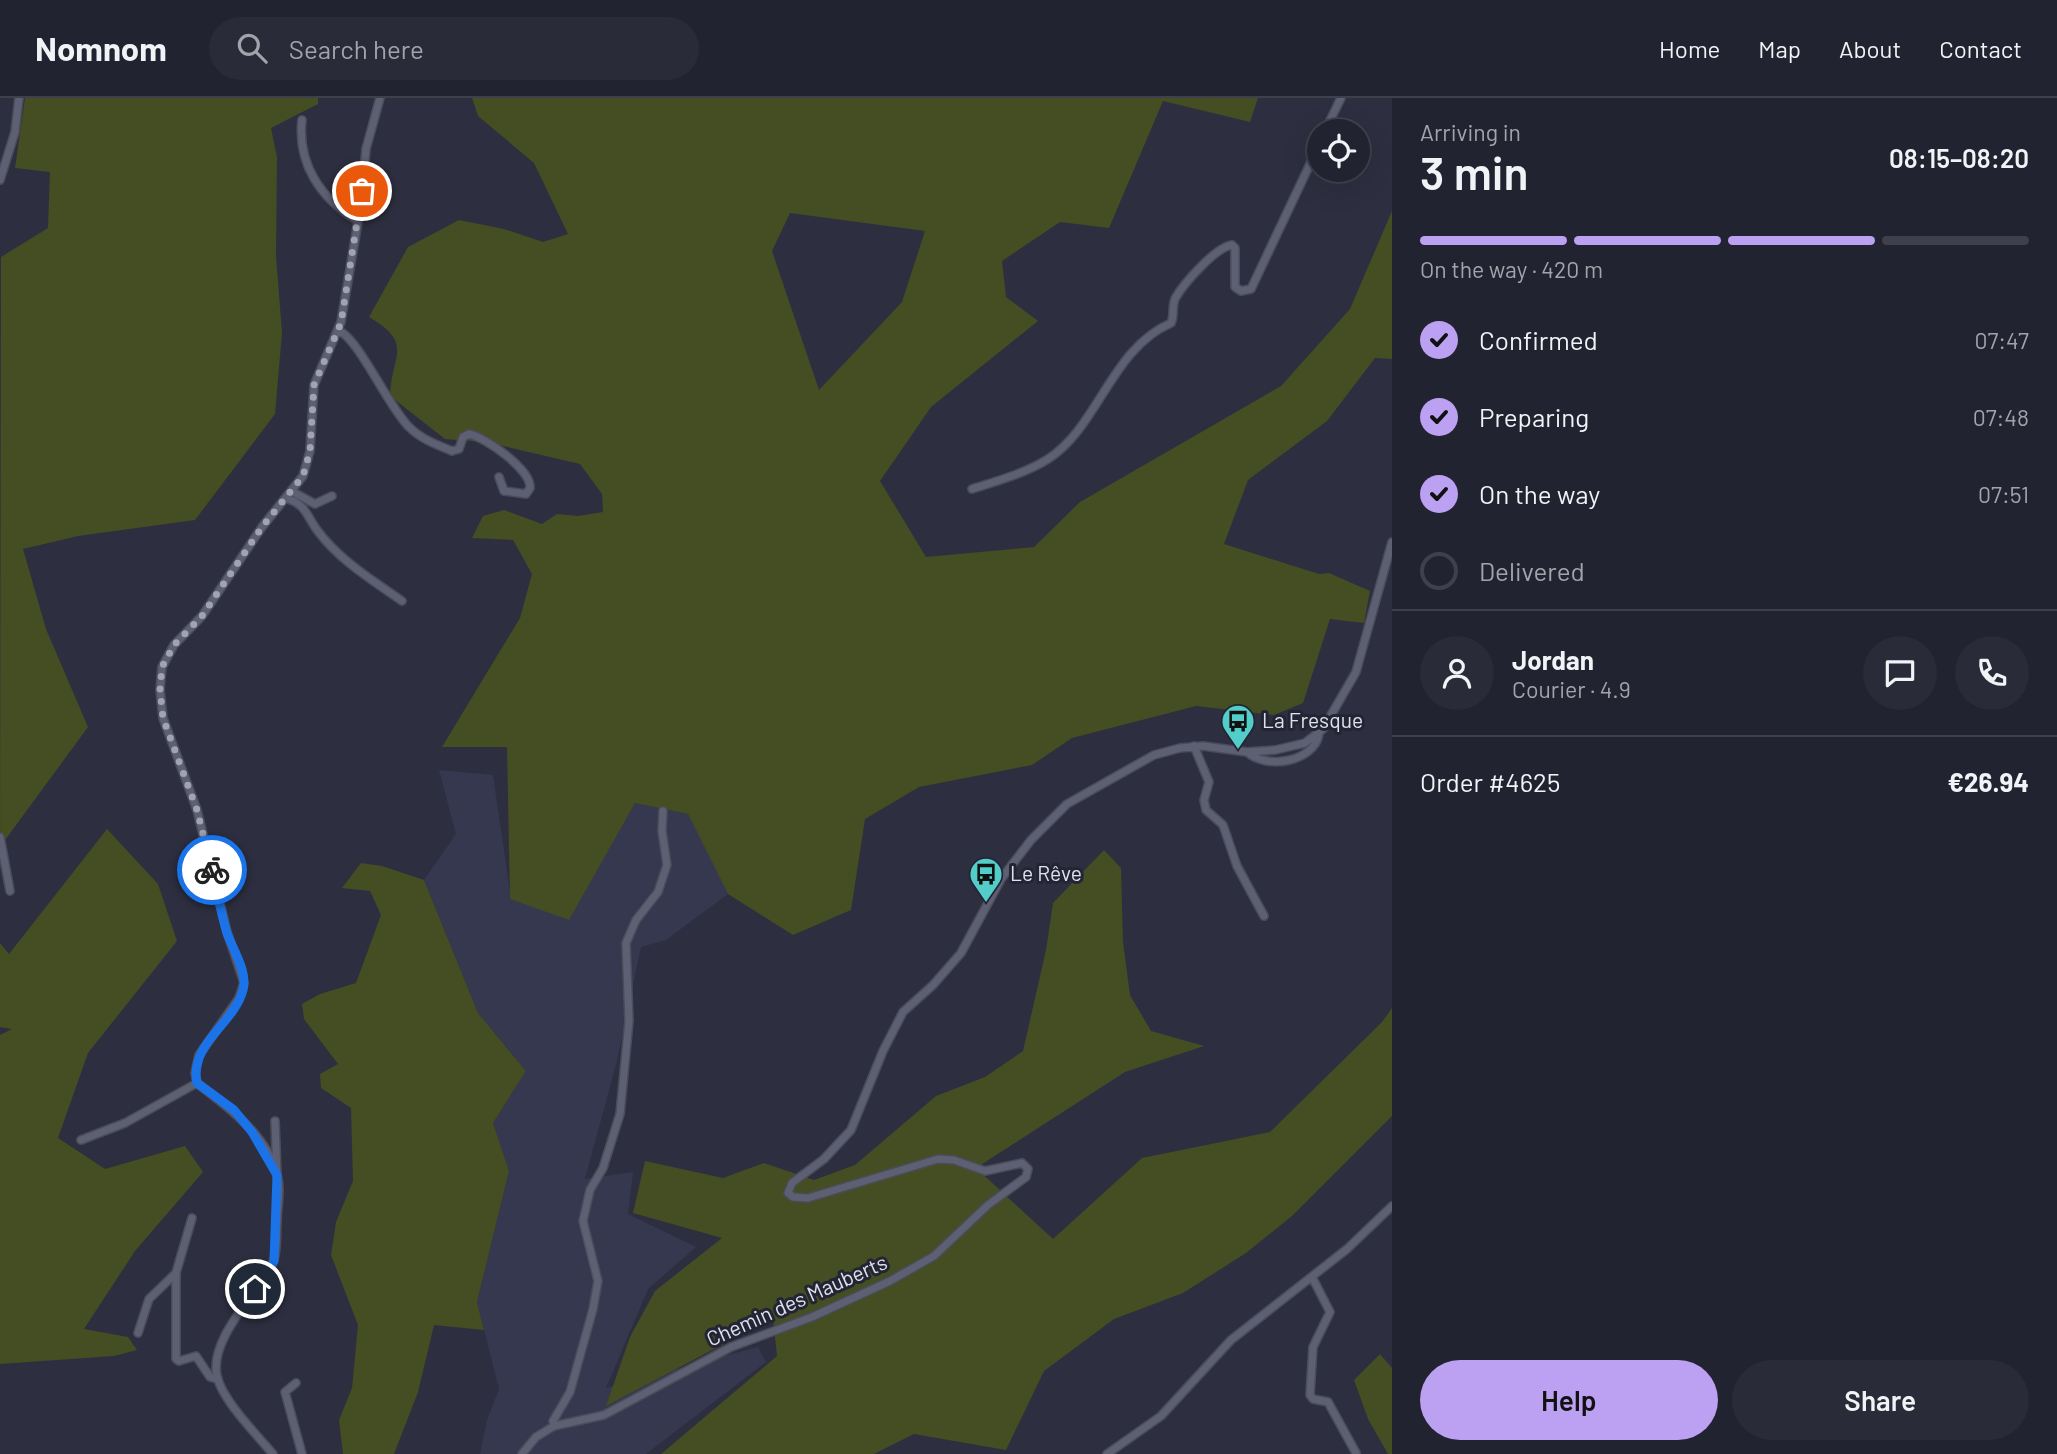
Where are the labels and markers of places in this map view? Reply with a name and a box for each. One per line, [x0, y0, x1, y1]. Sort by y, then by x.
pin [332, 161, 392, 221]
bus stop icon: La Fresque [1219, 702, 1257, 751]
place label: La Fresque [1262, 707, 1363, 732]
bus stop icon: Le Rêve [967, 855, 1005, 904]
place label: Le Rêve [1010, 860, 1082, 885]
pin [225, 1259, 285, 1319]

